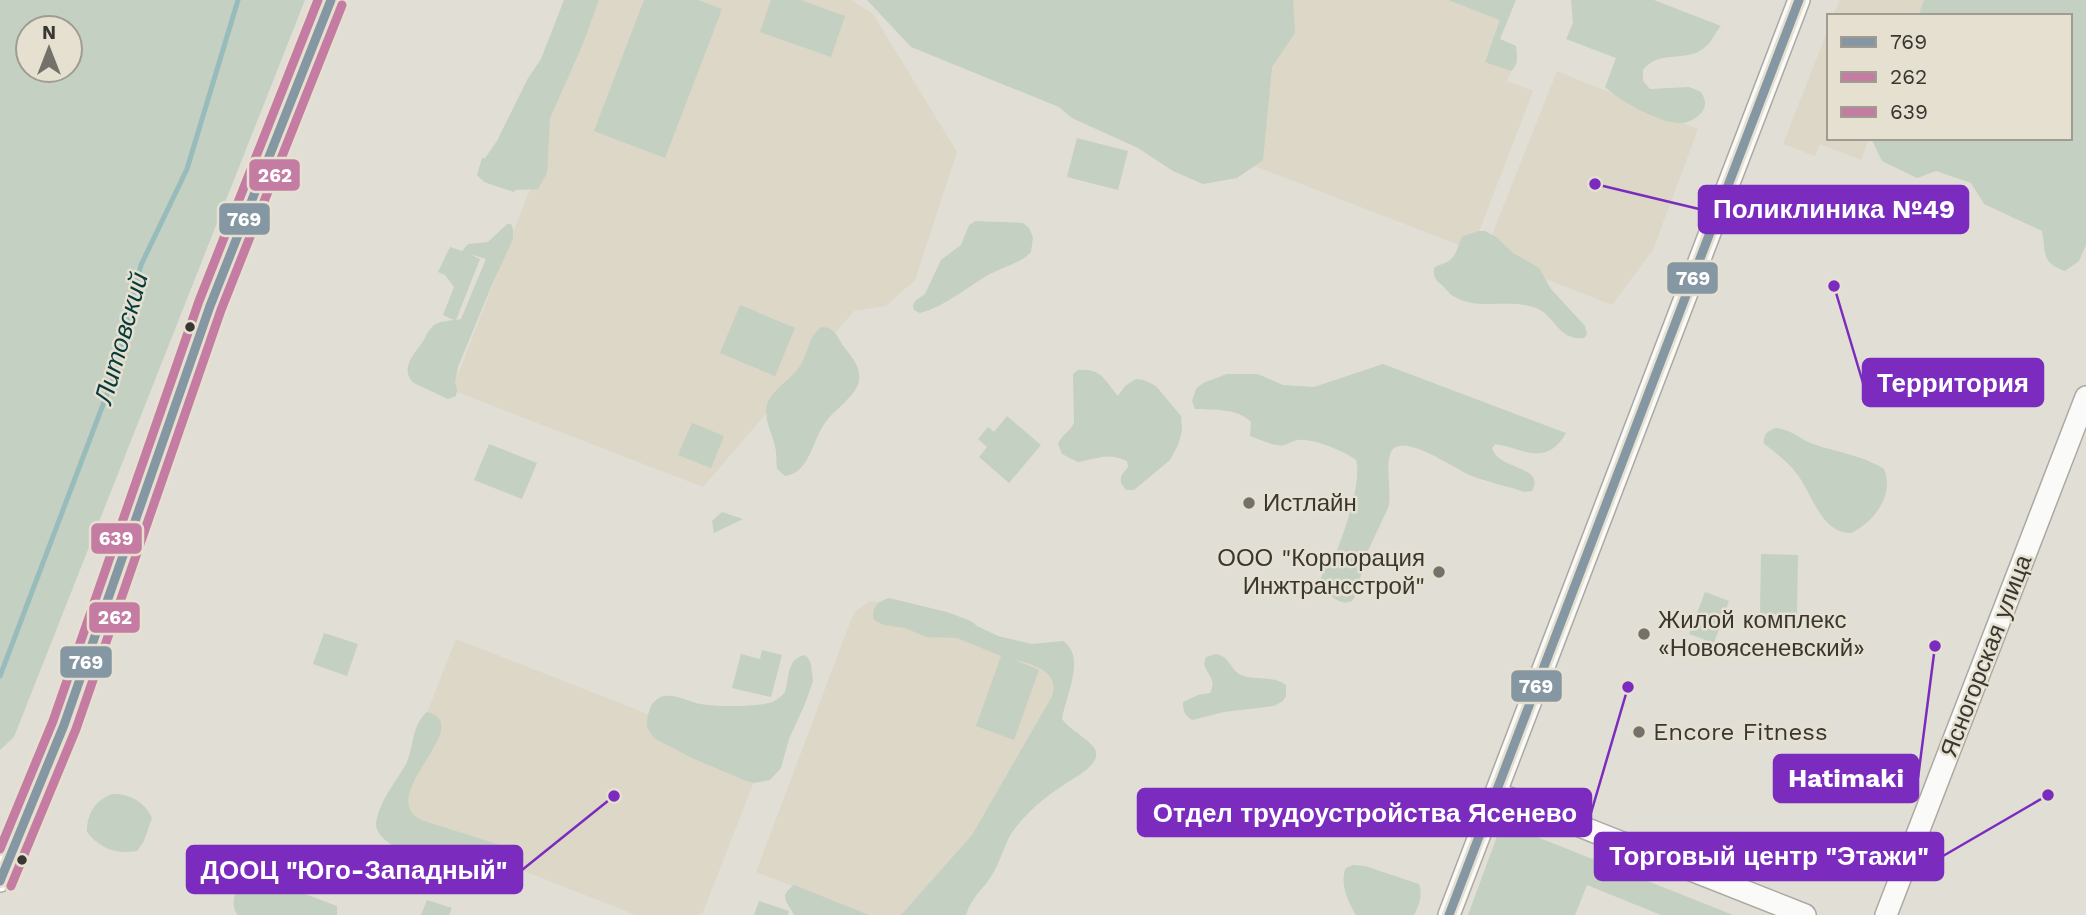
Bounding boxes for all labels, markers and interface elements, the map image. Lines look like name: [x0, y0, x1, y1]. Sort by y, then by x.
north arrow: [14, 14, 84, 84]
legend: [1827, 14, 2072, 140]
text: N: [42, 21, 56, 44]
text: 769: [1890, 29, 1927, 54]
text: 262: [1890, 64, 1927, 89]
text: 639: [1890, 99, 1928, 124]
line badge: 262: [248, 158, 301, 192]
text: 262: [258, 164, 292, 187]
callout: Поликлиника №49: [1699, 186, 1968, 233]
text: Поликлиника №49: [1713, 194, 1955, 224]
line badge: 769: [218, 202, 271, 236]
text: 769: [227, 208, 261, 231]
line badge: 769: [1666, 261, 1719, 295]
text: 769: [1676, 267, 1710, 290]
water label: Литовский: [87, 269, 154, 409]
unlabelled marker: [183, 320, 197, 334]
callout: Территория: [1863, 359, 2043, 406]
text: Территория: [1877, 368, 2029, 398]
place label: Истлайн: [1263, 489, 1357, 517]
marker: Истлайн: [1241, 495, 1257, 511]
line badge: 639: [90, 522, 143, 555]
text: 639: [99, 527, 133, 550]
place label: ООО "Корпорация Инжтрансстрой": [1217, 544, 1425, 600]
street label: Ясногорская улица: [1935, 550, 2038, 761]
marker: ООО "Корпорация Инжтрансстрой": [1431, 564, 1447, 580]
line badge: 262: [88, 601, 141, 634]
text: 262: [98, 606, 132, 629]
place label: Жилой комплекс «Новоясеневский»: [1658, 606, 1865, 662]
marker: Жилой комплекс «Новоясеневский»: [1636, 626, 1652, 642]
line badge: 769: [59, 645, 113, 679]
text: 769: [69, 651, 103, 674]
line badge: 769: [1510, 669, 1563, 703]
text: 769: [1519, 675, 1553, 698]
place label: Encore Fitness: [1653, 718, 1828, 746]
marker: Encore Fitness: [1631, 724, 1647, 740]
callout: Hatimaki: [1774, 755, 1918, 802]
text: Hatimaki: [1788, 763, 1904, 793]
callout: Отдел трудоустройства Ясенево: [1138, 789, 1591, 836]
text: Отдел трудоустройства Ясенево: [1153, 798, 1577, 828]
callout: Торговый центр "Этажи": [1595, 833, 1943, 880]
text: Торговый центр "Этажи": [1609, 841, 1929, 871]
callout: ДООЦ "Юго-Западный": [187, 846, 522, 893]
unlabelled marker: [15, 853, 29, 867]
text: ДООЦ "Юго-Западный": [201, 855, 507, 885]

